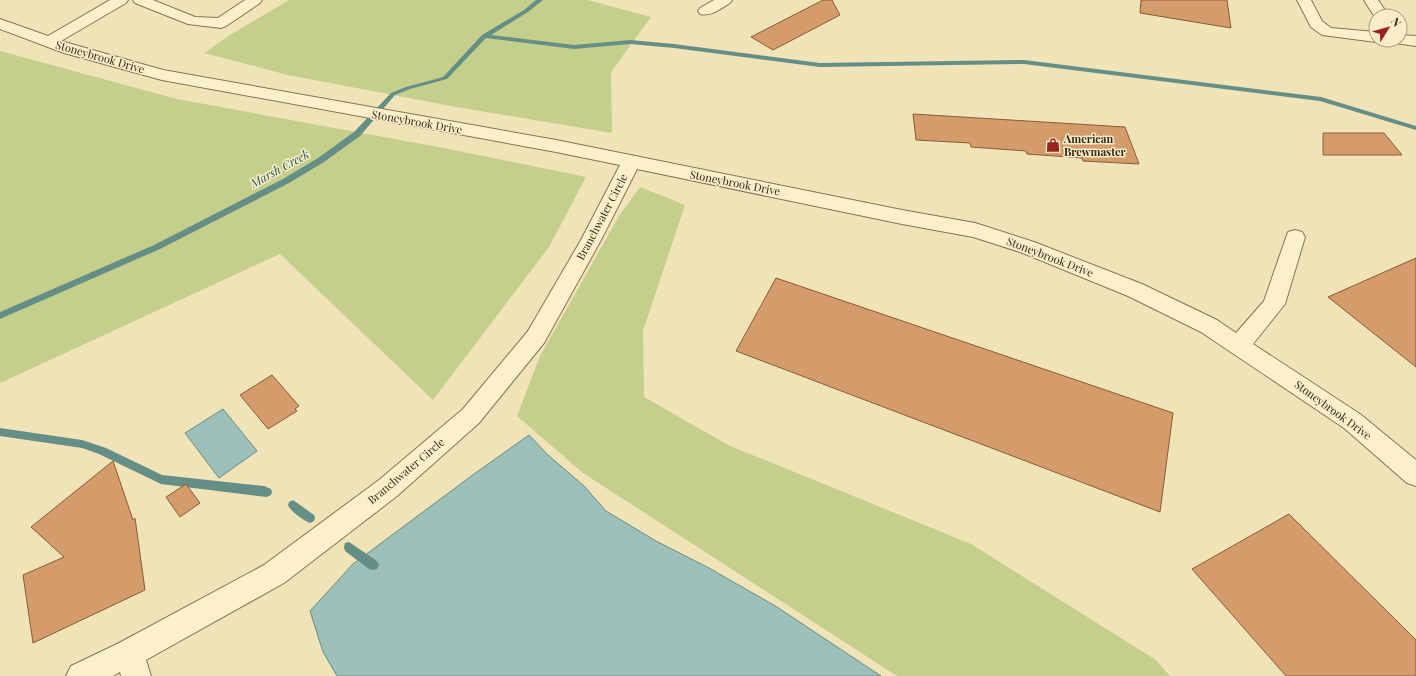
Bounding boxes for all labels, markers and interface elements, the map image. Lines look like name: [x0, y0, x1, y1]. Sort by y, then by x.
north arrow: [1368, 8, 1408, 48]
text: N: [1388, 14, 1405, 29]
street label: Stoneybrook Drive: [54, 37, 147, 77]
street label: Stoneybrook Drive: [371, 106, 464, 137]
place label: American Brewmaster: [1063, 131, 1126, 159]
shop icon: American Brewmaster: [1045, 137, 1061, 153]
water label: Marsh Creek: [246, 145, 312, 191]
street label: Stoneybrook Drive: [689, 166, 782, 199]
street label: Branchwater Circle: [572, 171, 631, 263]
street label: Stoneybrook Drive: [1005, 233, 1096, 280]
street label: Stoneybrook Drive: [1292, 377, 1375, 443]
street label: Branchwater Circle: [364, 434, 447, 507]

